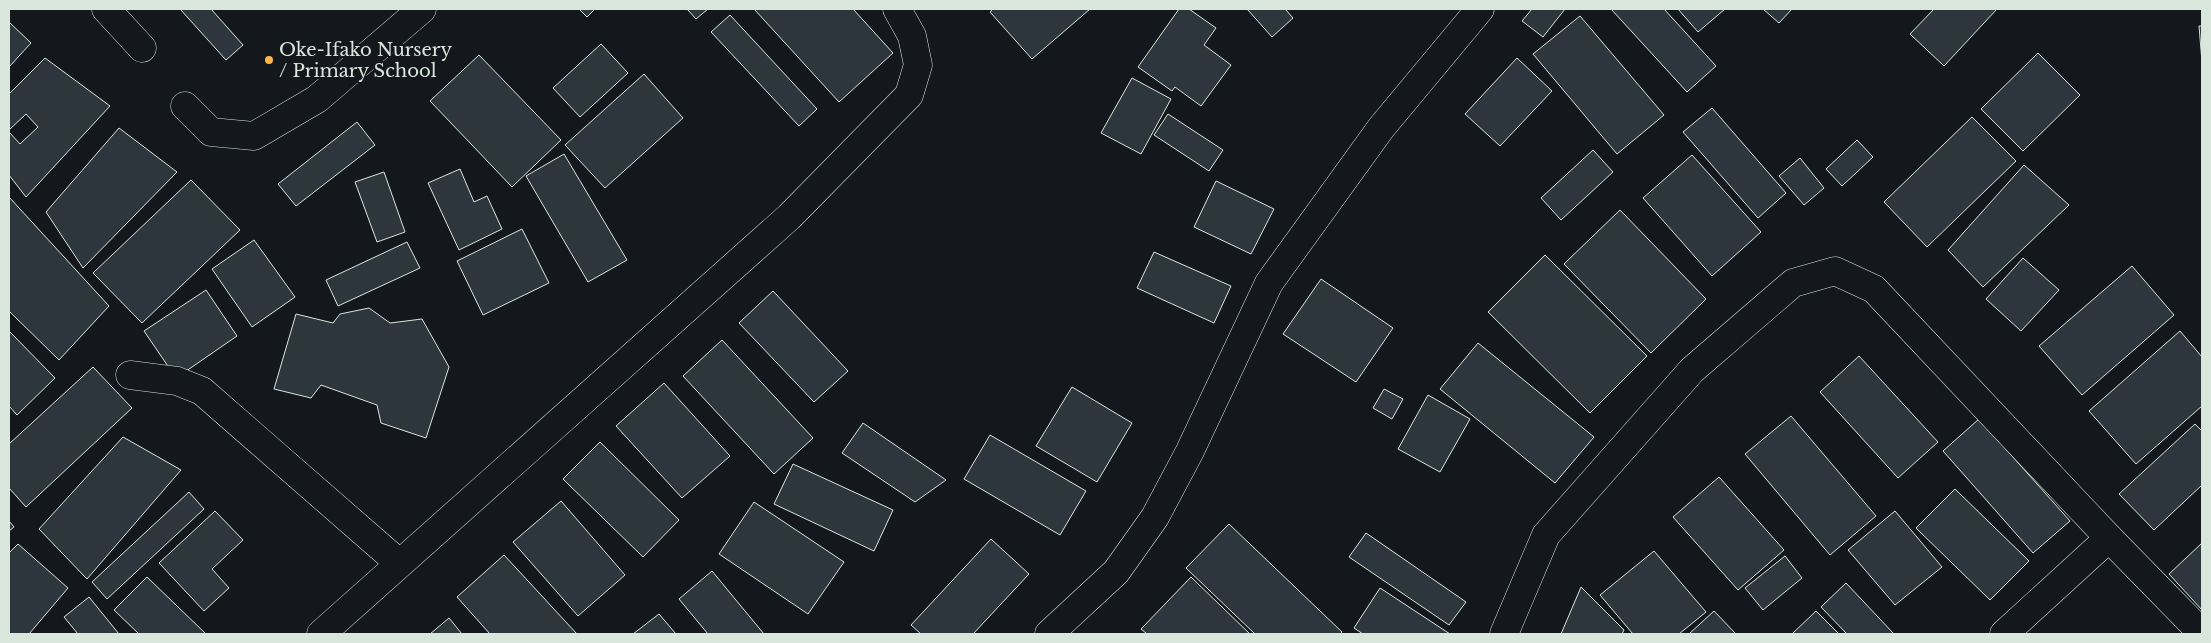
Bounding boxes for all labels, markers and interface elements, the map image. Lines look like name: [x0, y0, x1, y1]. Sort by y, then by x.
place label: Oke-Ifako Nursery / Primary School: [279, 39, 452, 82]
marker: Oke-Ifako Nursery / Primary School: [263, 54, 275, 66]

